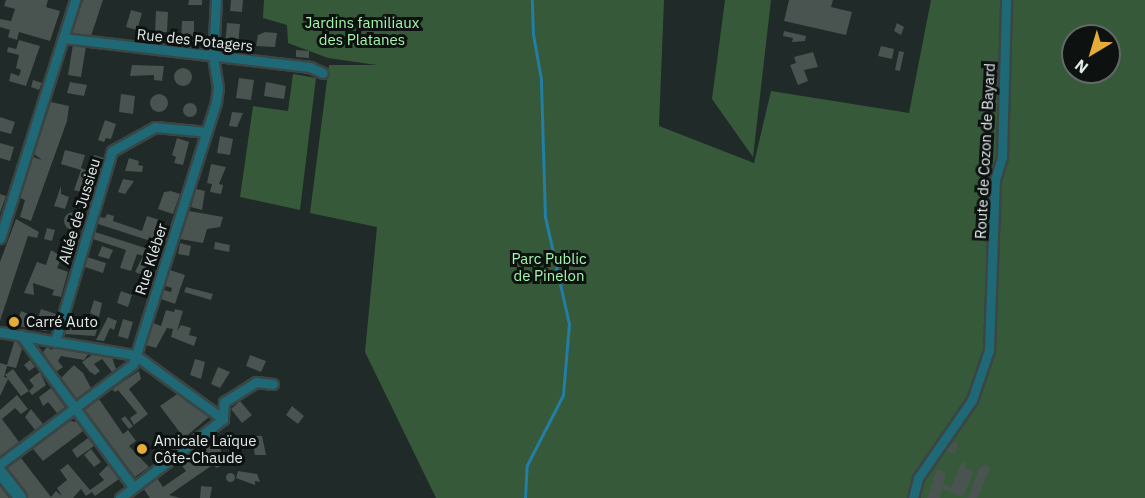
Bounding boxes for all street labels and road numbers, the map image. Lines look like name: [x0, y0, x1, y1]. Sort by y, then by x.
street label: Rue des Potagers: [136, 25, 254, 55]
street label: Route de Cozon de Bayard: [971, 63, 999, 239]
street label: Allée de Jussieu: [54, 156, 104, 266]
street label: Rue Kléber: [131, 221, 171, 297]

